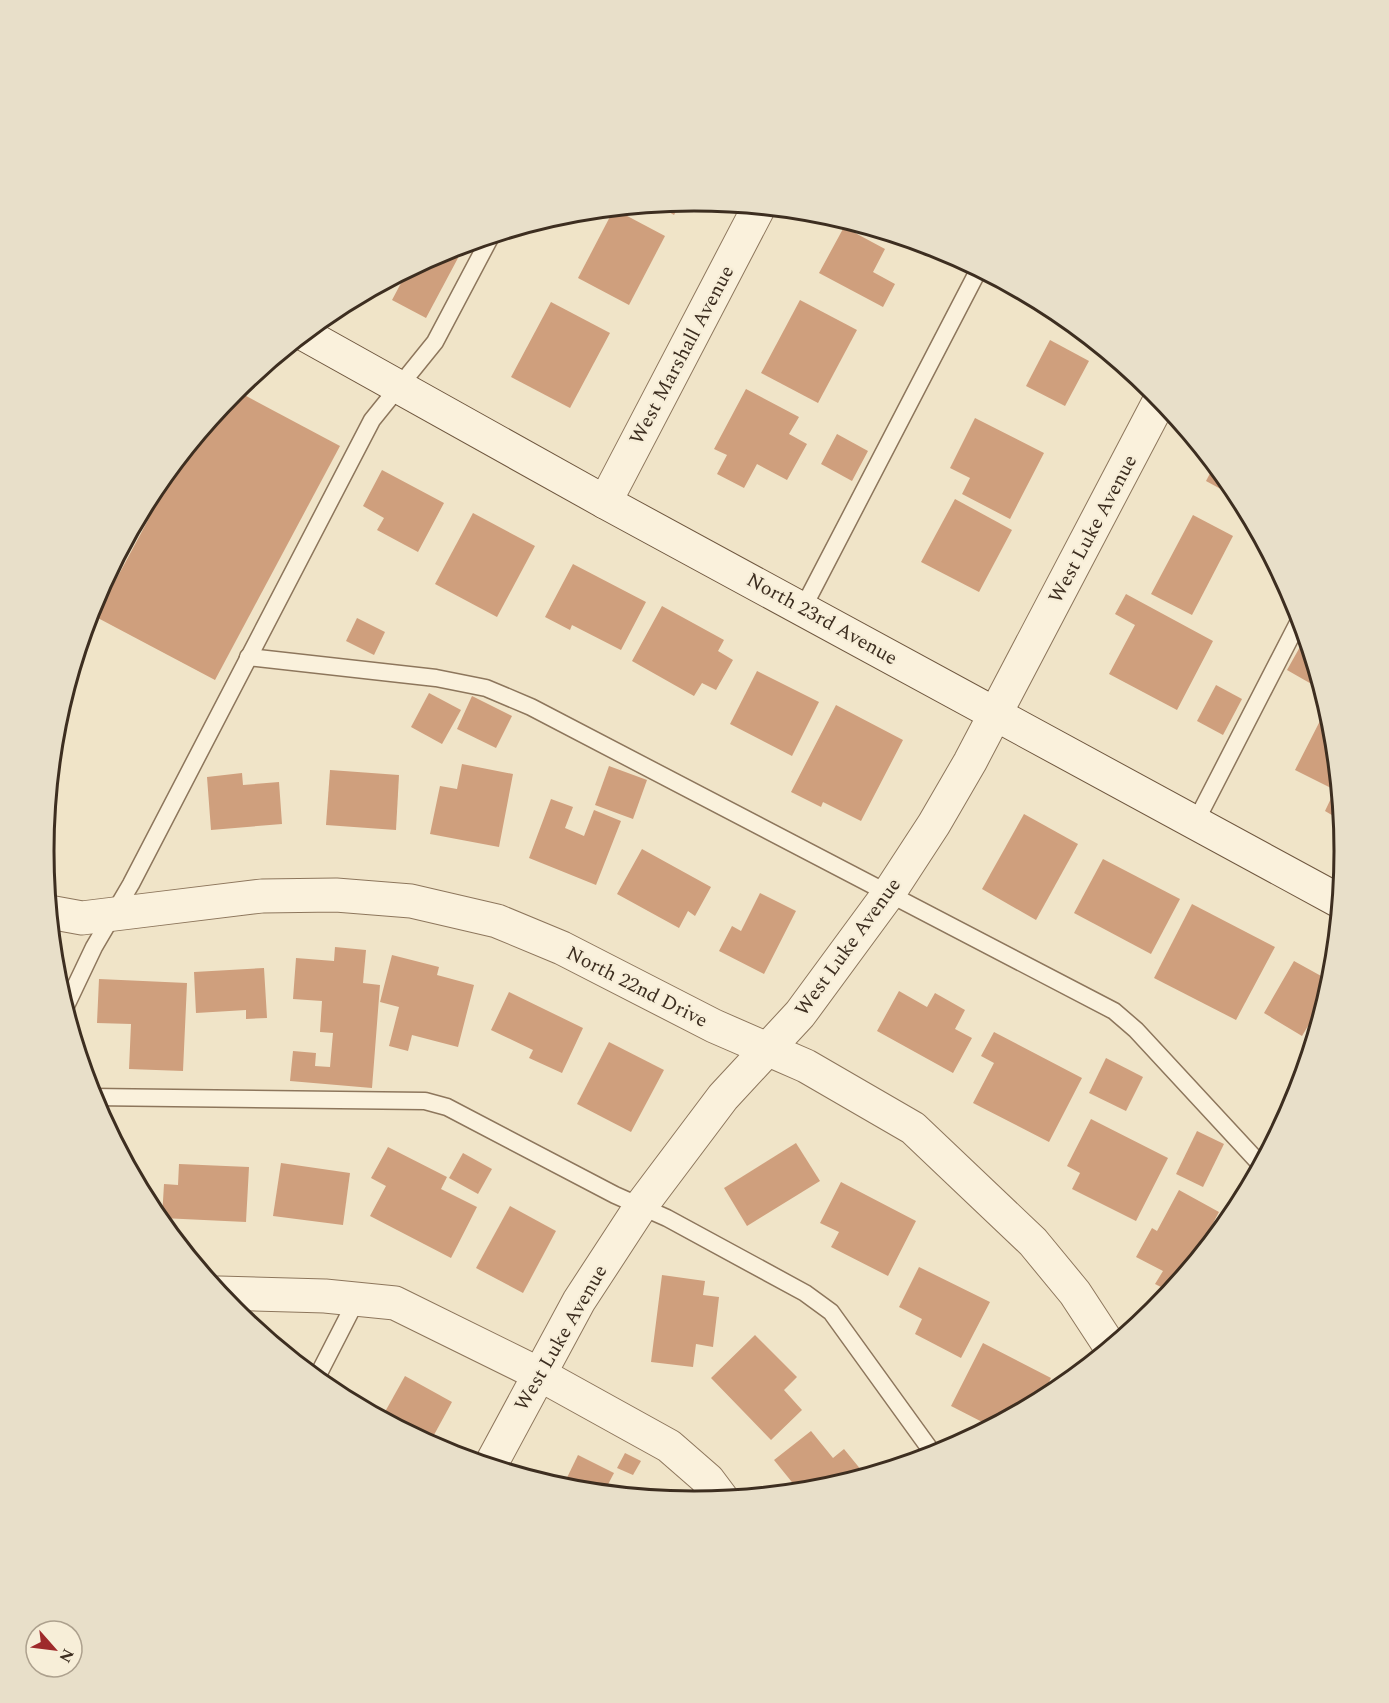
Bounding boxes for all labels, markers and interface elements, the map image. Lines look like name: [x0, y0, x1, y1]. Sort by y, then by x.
street label: West Marshall Avenue: [622, 260, 742, 450]
street label: West Luke Avenue: [1041, 449, 1145, 609]
street label: North 23rd Avenue: [741, 565, 903, 673]
street label: West Luke Avenue: [787, 872, 909, 1022]
street label: North 22nd Drive: [561, 938, 713, 1036]
street label: West Luke Avenue: [507, 1259, 615, 1417]
north arrow: [24, 1619, 84, 1679]
text: N: [53, 1644, 80, 1667]

